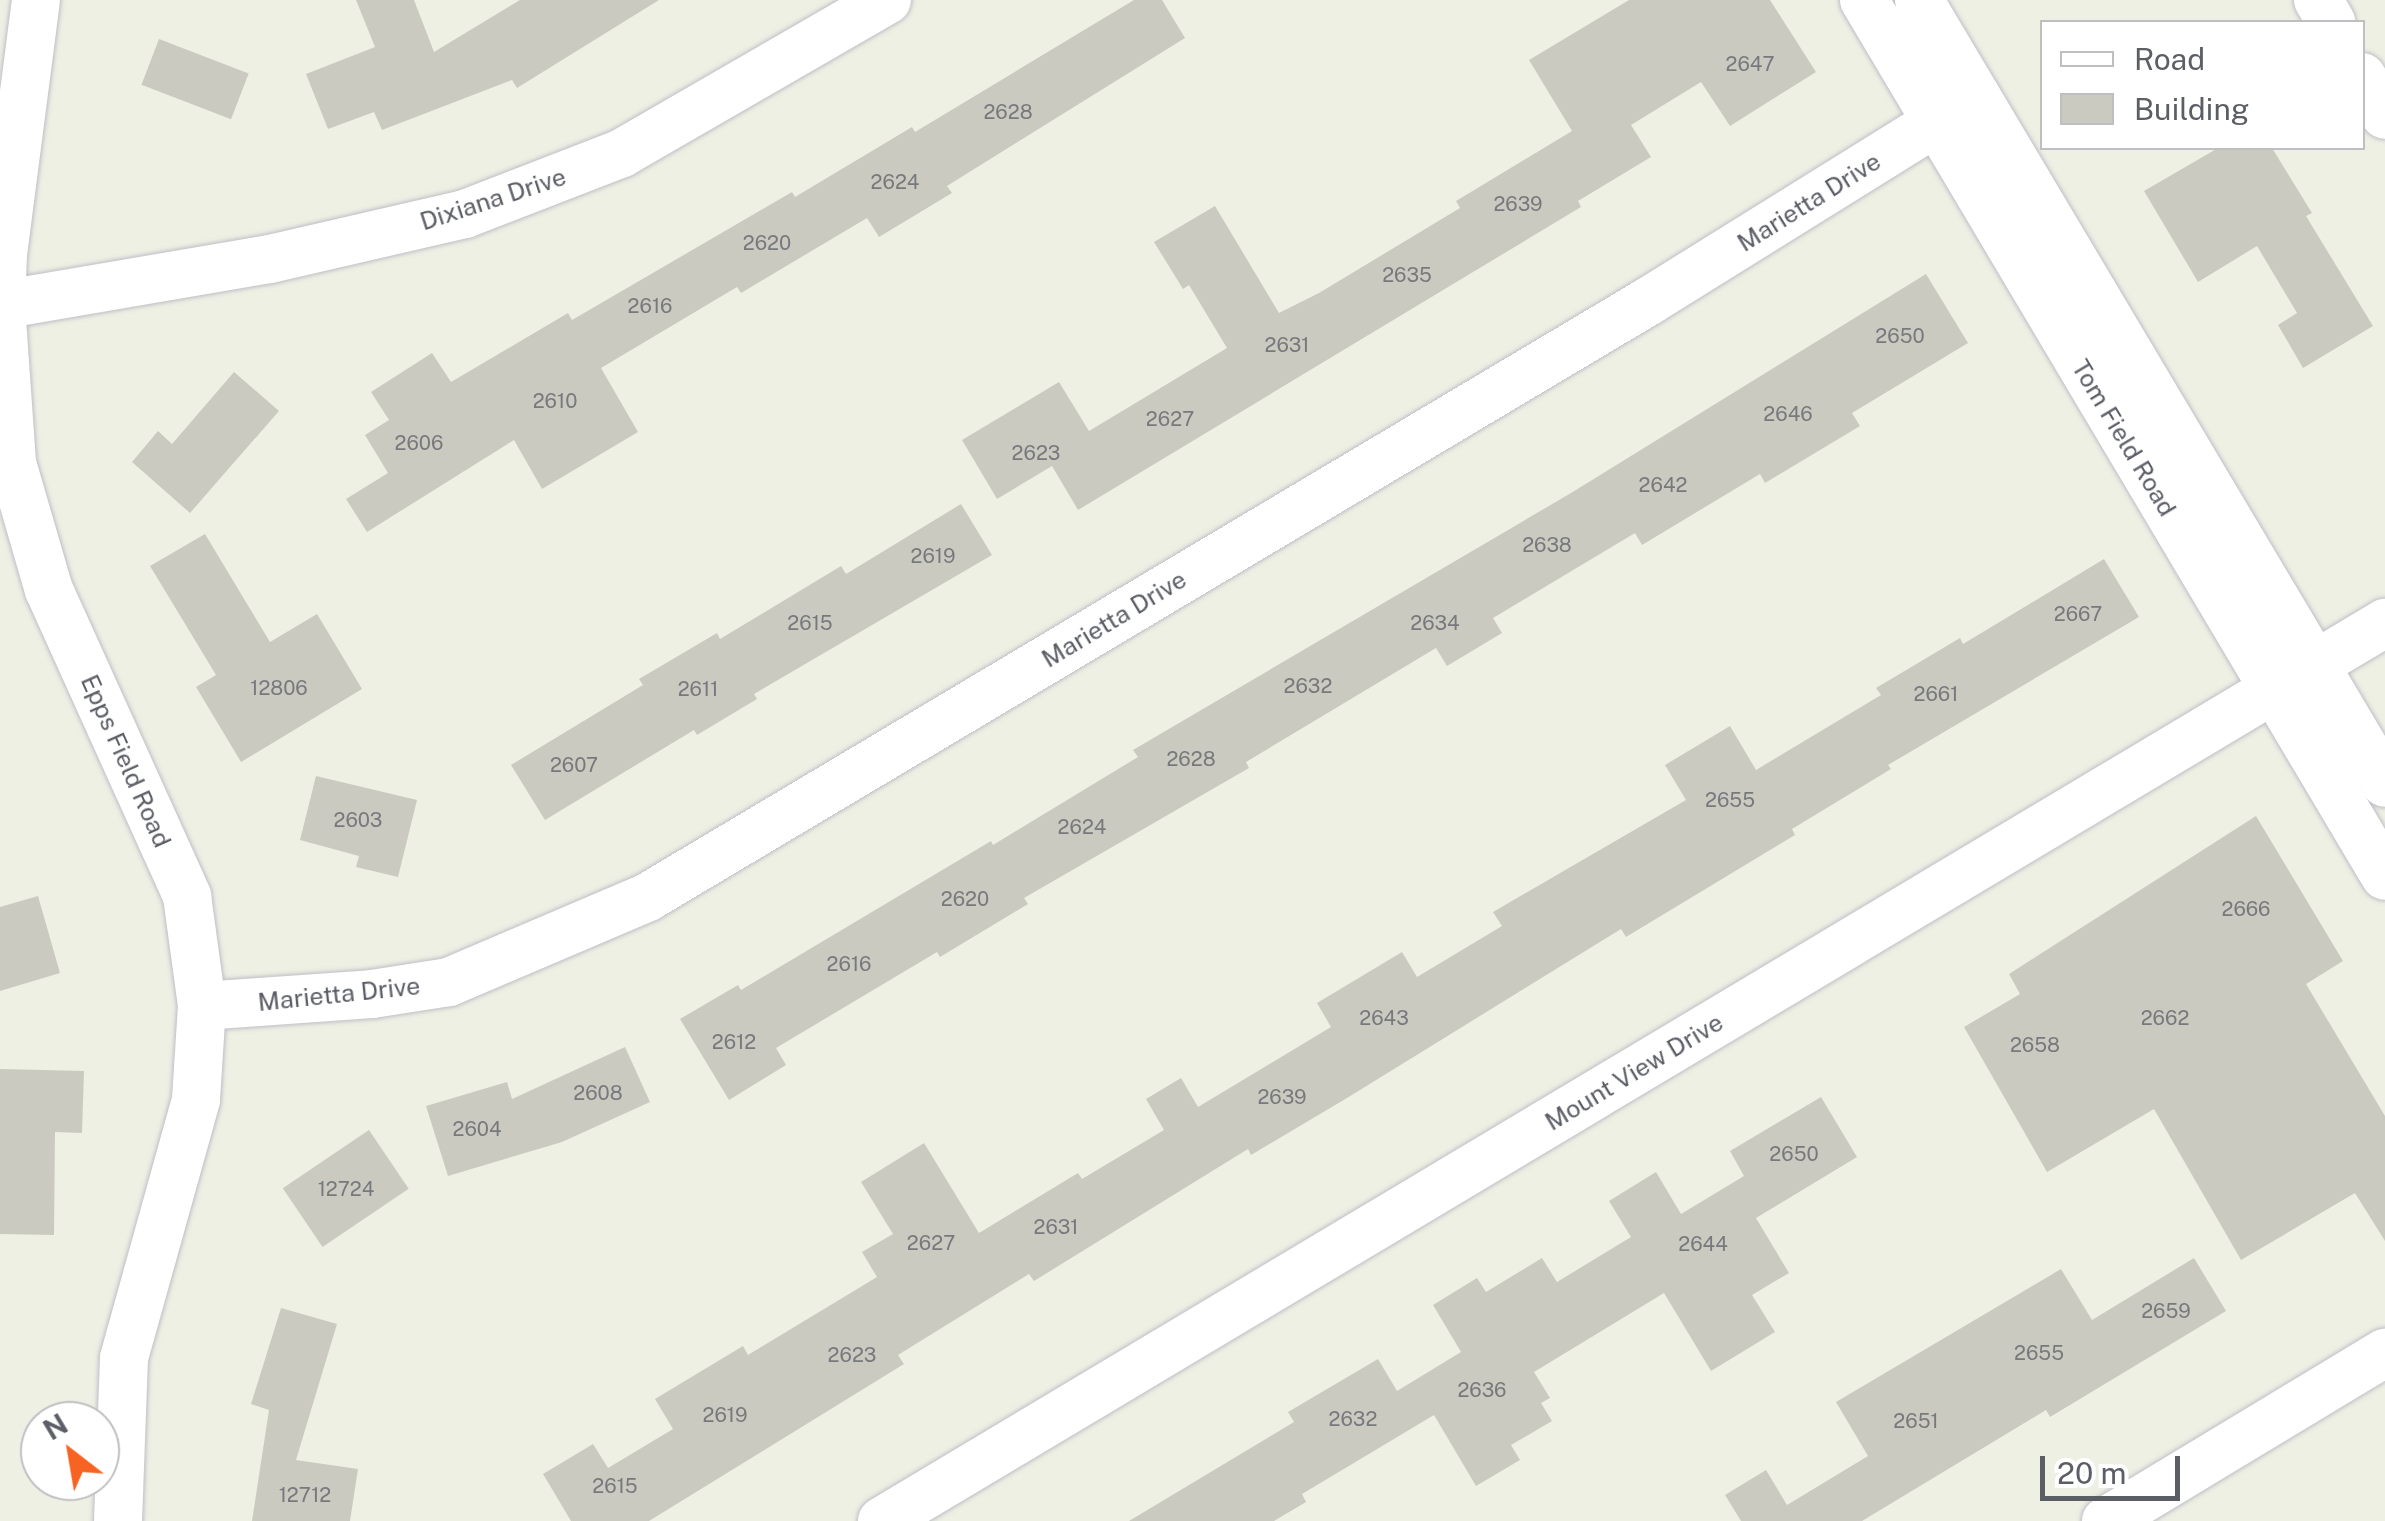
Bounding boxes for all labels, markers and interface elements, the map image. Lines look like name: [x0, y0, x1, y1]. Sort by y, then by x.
legend: [2040, 20, 2365, 150]
text: Road: [2134, 41, 2205, 77]
house number: 2647: [1726, 52, 1774, 76]
text: Building: [2134, 91, 2249, 127]
house number: 2628: [983, 100, 1033, 124]
street label: Marietta Drive: [1732, 146, 1886, 258]
street label: Dixiana Drive: [416, 161, 570, 237]
house number: 2624: [871, 170, 919, 194]
house number: 2639: [1493, 192, 1543, 216]
house number: 2620: [743, 231, 791, 255]
house number: 2635: [1382, 263, 1432, 287]
house number: 2616: [628, 294, 672, 318]
house number: 2650: [1875, 324, 1925, 348]
house number: 2631: [1265, 333, 1309, 357]
street label: Tom Field Road: [2065, 354, 2183, 522]
house number: 2610: [533, 389, 577, 413]
house number: 2646: [1763, 402, 1813, 426]
house number: 2627: [1146, 407, 1194, 431]
house number: 2606: [395, 431, 443, 455]
house number: 2623: [1012, 441, 1060, 465]
house number: 2642: [1639, 473, 1687, 497]
house number: 2638: [1522, 533, 1572, 557]
house number: 2619: [911, 544, 955, 568]
street label: Marietta Drive: [1036, 564, 1192, 674]
house number: 2667: [2054, 602, 2102, 626]
house number: 2615: [787, 611, 833, 635]
house number: 2634: [1410, 611, 1460, 635]
street label: Epps Field Road: [74, 670, 178, 852]
house number: 2632: [1284, 674, 1332, 698]
house number: 12806: [250, 676, 308, 700]
house number: 2611: [678, 677, 718, 701]
house number: 2661: [1914, 682, 1958, 706]
house number: 2628: [1166, 747, 1216, 771]
house number: 2607: [550, 753, 598, 777]
house number: 2655: [1705, 788, 1755, 812]
house number: 2603: [334, 808, 382, 832]
house number: 2624: [1058, 815, 1106, 839]
house number: 2620: [941, 887, 989, 911]
house number: 2666: [2221, 897, 2271, 921]
house number: 2616: [827, 952, 871, 976]
street label: Marietta Drive: [256, 971, 422, 1017]
house number: 2643: [1359, 1006, 1409, 1030]
house number: 2662: [2141, 1006, 2189, 1030]
street label: Mount View Drive: [1539, 1007, 1729, 1137]
house number: 2612: [712, 1030, 756, 1054]
house number: 2658: [2010, 1033, 2060, 1057]
house number: 2608: [573, 1081, 623, 1105]
house number: 2639: [1257, 1085, 1307, 1109]
house number: 2604: [452, 1117, 502, 1141]
house number: 2650: [1769, 1142, 1819, 1166]
house number: 12724: [318, 1177, 374, 1201]
house number: 2631: [1034, 1215, 1078, 1239]
house number: 2627: [907, 1231, 955, 1255]
house number: 2644: [1678, 1232, 1728, 1256]
house number: 2659: [2141, 1299, 2191, 1323]
house number: 2655: [2014, 1341, 2064, 1365]
house number: 2623: [828, 1343, 876, 1367]
house number: 2636: [1457, 1378, 1507, 1402]
north arrow: [20, 1401, 120, 1501]
house number: 2619: [703, 1403, 747, 1427]
text: N: [37, 1407, 73, 1446]
house number: 2632: [1329, 1407, 1377, 1431]
house number: 2651: [1893, 1409, 1939, 1433]
scale bar: [2045, 1436, 2185, 1498]
text: 20 m: [2057, 1455, 2126, 1491]
house number: 2615: [592, 1474, 638, 1498]
house number: 12712: [279, 1483, 331, 1507]

